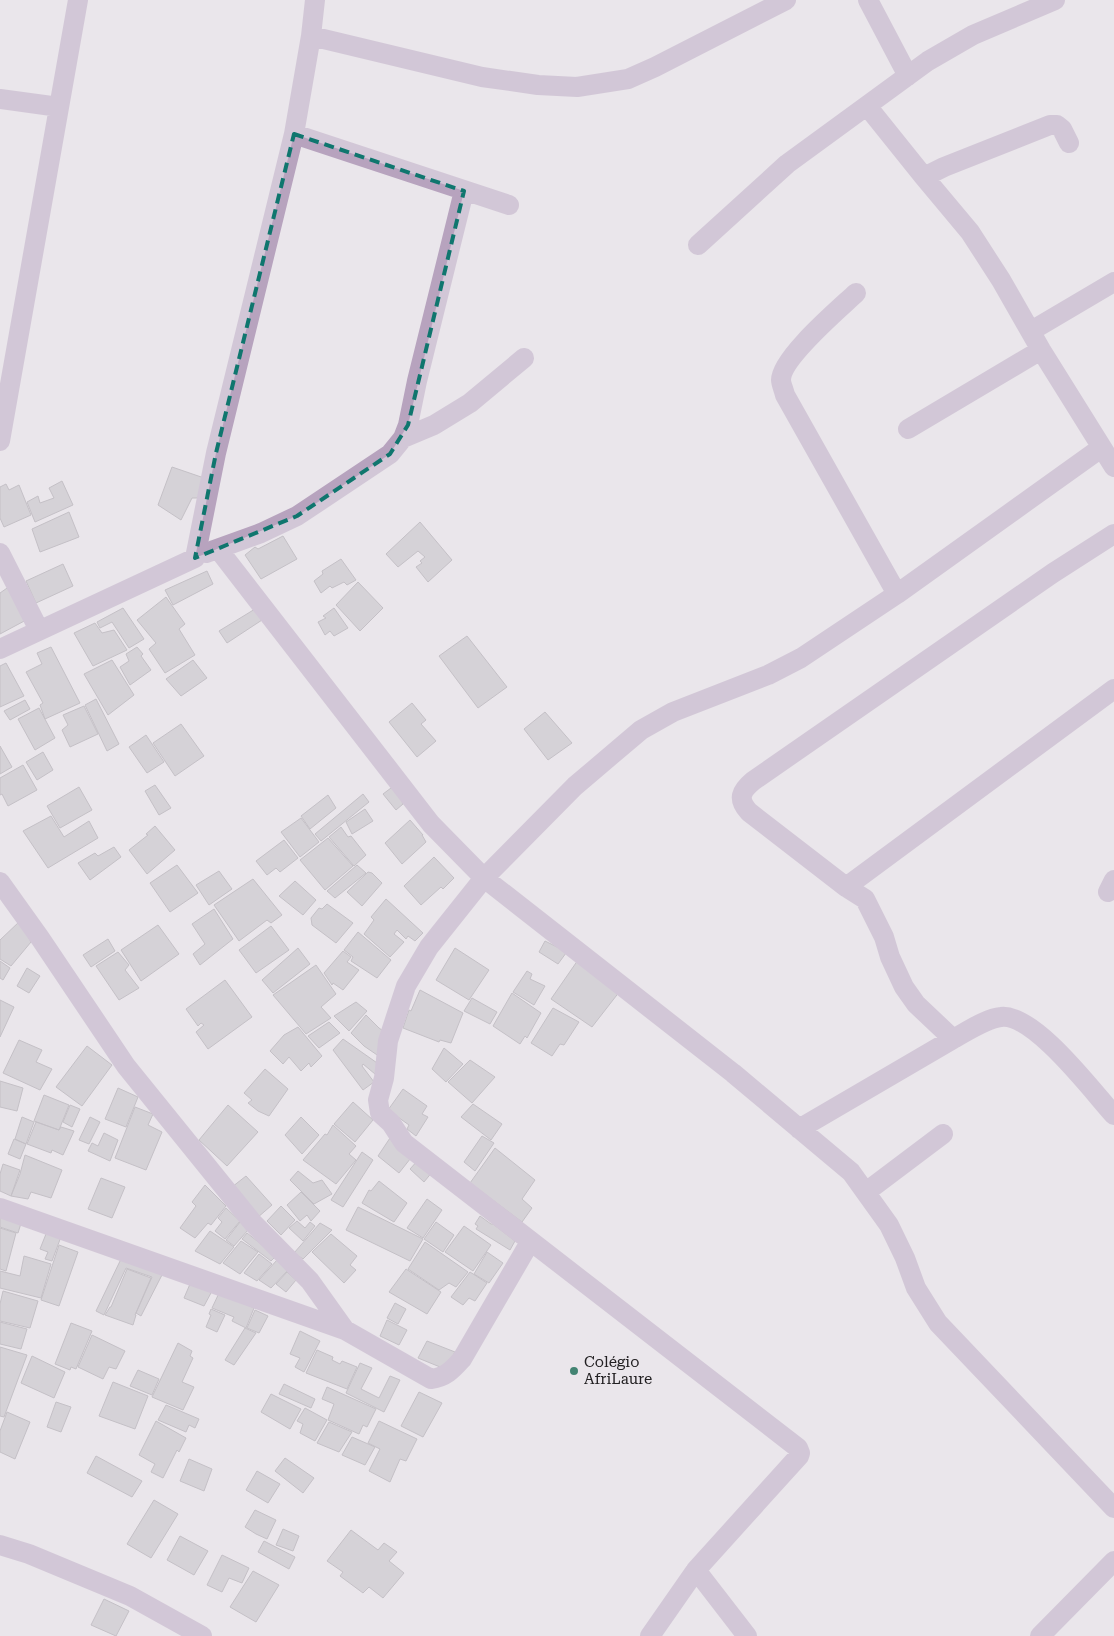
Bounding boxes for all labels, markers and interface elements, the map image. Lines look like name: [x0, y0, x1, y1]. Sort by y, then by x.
place label: Colégio AfriLaure: [584, 1353, 652, 1388]
marker: Colégio AfriLaure: [568, 1365, 580, 1377]

